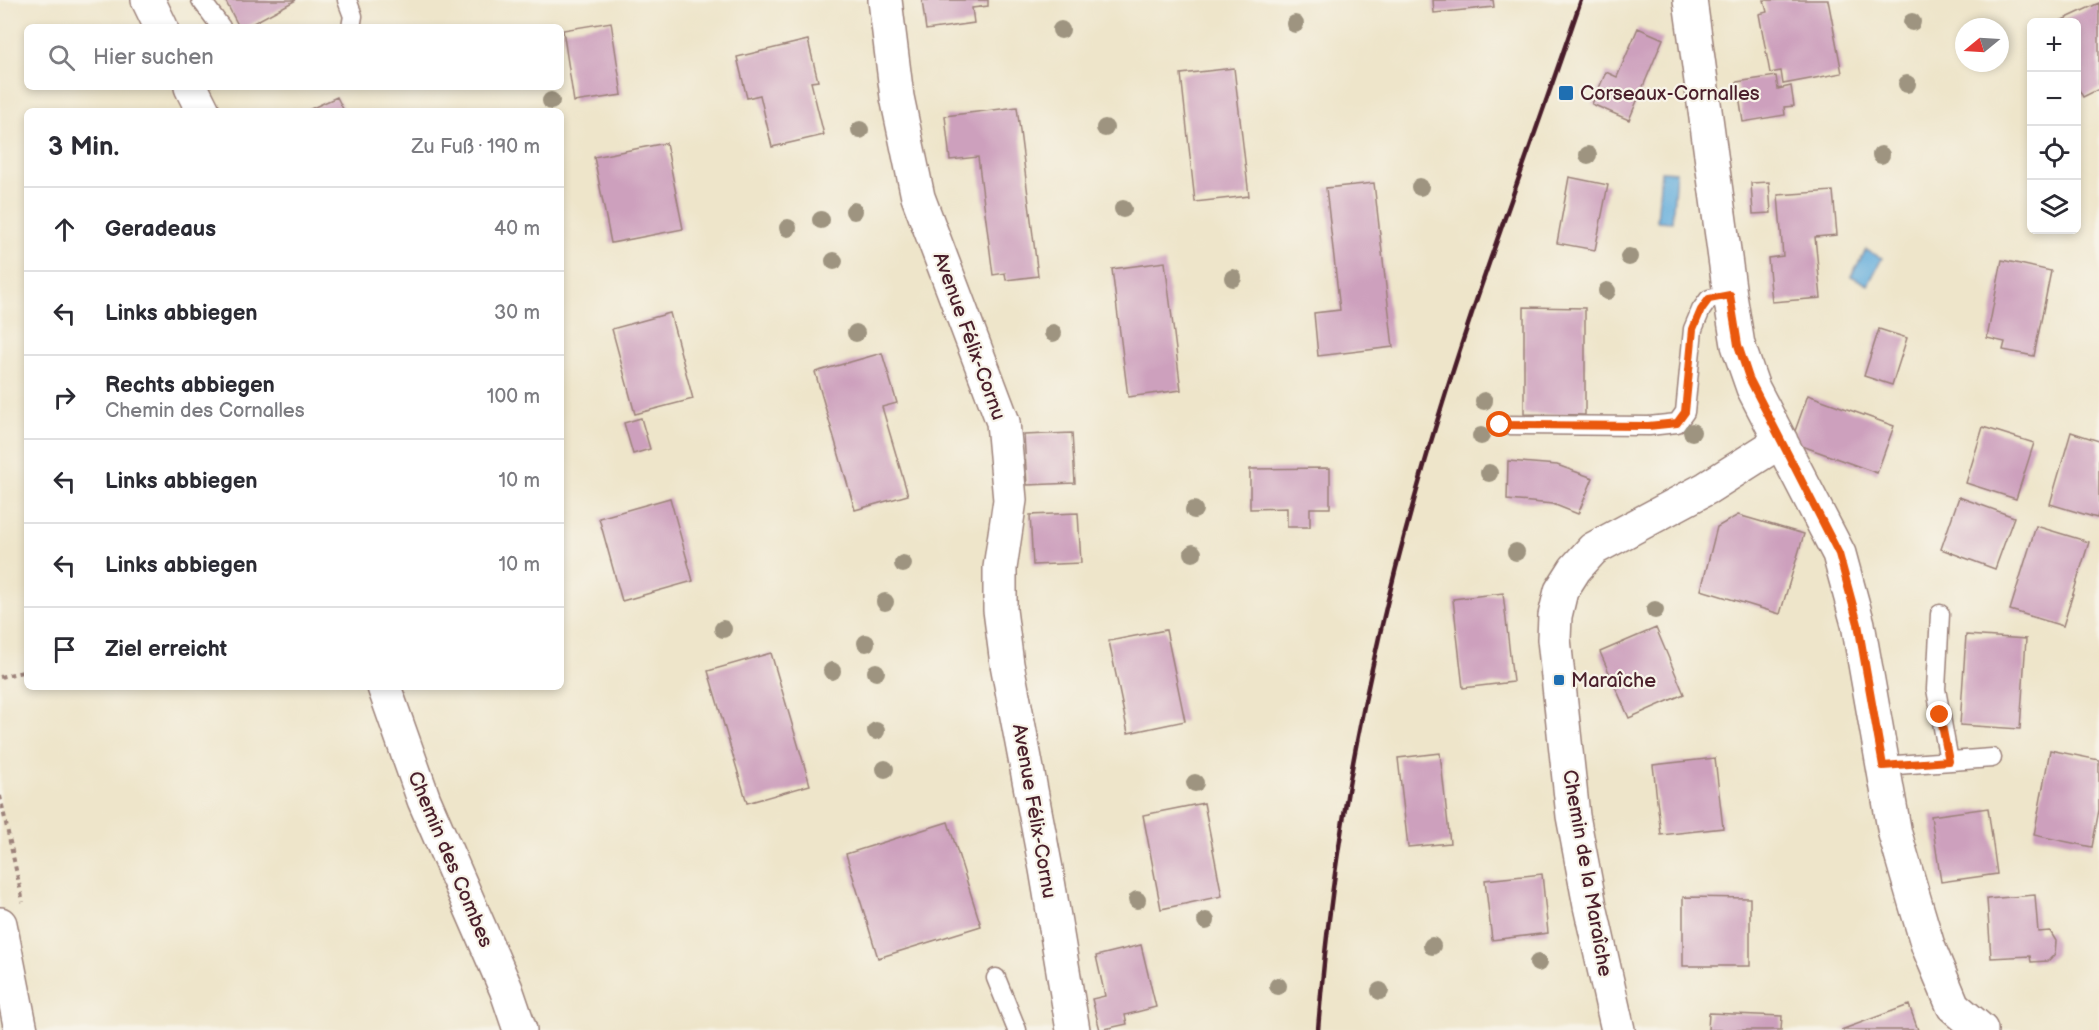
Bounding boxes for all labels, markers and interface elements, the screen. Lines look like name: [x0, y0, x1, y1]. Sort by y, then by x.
north arrow: [1955, 18, 2009, 72]
map controls: [2027, 18, 2081, 234]
button: +: [2027, 18, 2081, 72]
search box: [24, 24, 564, 90]
icon: search: [45, 41, 78, 74]
text: Hier suchen: [93, 44, 214, 71]
button: −: [2027, 72, 2081, 126]
place label: Corseaux-Cornalles: [1580, 82, 1760, 106]
marker: Corseaux-Cornalles: [1557, 84, 1575, 102]
button: locate: [2027, 126, 2081, 180]
text: 3 Min.: [48, 132, 119, 163]
text: Zu Fuß · 190 m: [412, 135, 540, 159]
button: layers: [2027, 180, 2081, 234]
icon: ahead: [48, 213, 81, 246]
text: Geradeaus: [105, 216, 216, 243]
text: 40 m: [494, 217, 540, 241]
street label: Avenue Félix-Cornu: [928, 249, 1011, 424]
icon: left: [48, 297, 81, 330]
text: Links abbiegen: [105, 300, 258, 327]
text: 30 m: [494, 301, 540, 325]
text: Rechts abbiegen: [105, 372, 275, 399]
icon: right: [48, 381, 81, 414]
text: 100 m: [487, 385, 540, 409]
text: Chemin des Cornalles: [105, 399, 305, 423]
route start: [1486, 411, 1512, 437]
icon: left: [48, 465, 81, 498]
text: Links abbiegen: [105, 468, 258, 495]
text: 10 m: [499, 469, 540, 493]
icon: left: [48, 549, 81, 582]
text: Links abbiegen: [105, 552, 258, 579]
text: 10 m: [499, 553, 540, 577]
icon: arrive: [48, 633, 81, 666]
text: Ziel erreicht: [105, 636, 227, 663]
place label: Maraîche: [1571, 669, 1656, 693]
marker: Maraîche: [1552, 673, 1566, 687]
route end: [1926, 701, 1952, 727]
street label: Avenue Félix-Cornu: [1007, 722, 1061, 900]
street label: Chemin des Combes: [402, 768, 498, 951]
street label: Chemin de la Maraîche: [1557, 768, 1617, 979]

